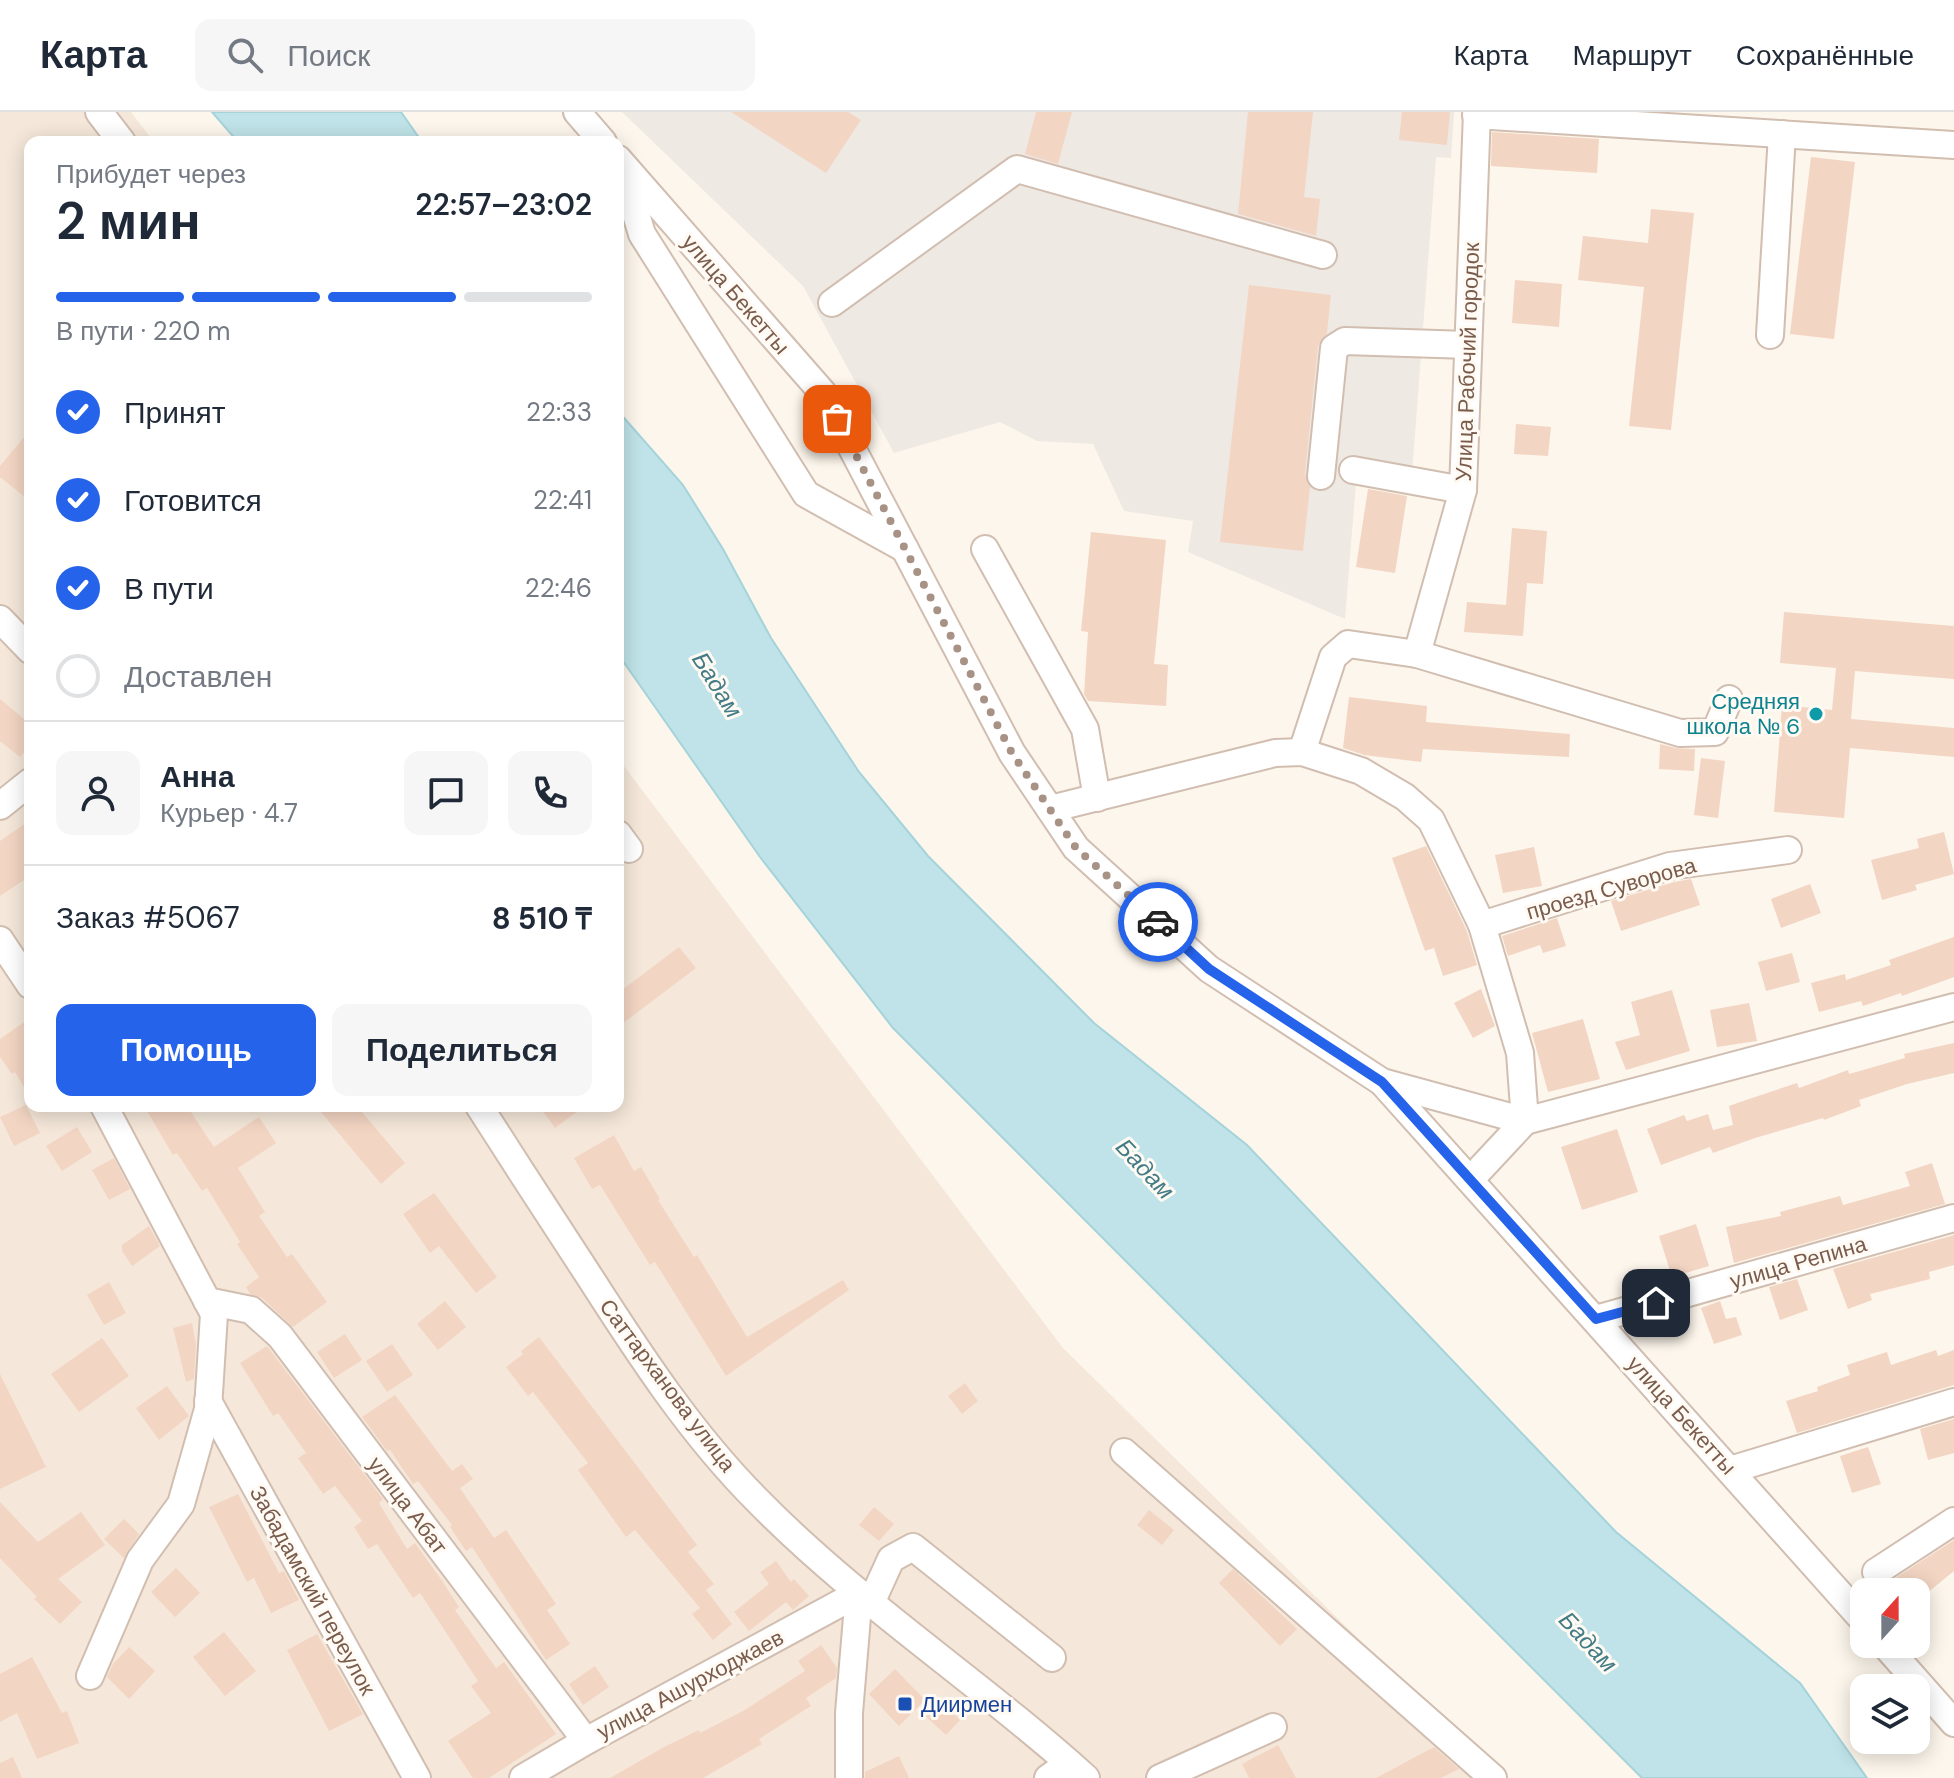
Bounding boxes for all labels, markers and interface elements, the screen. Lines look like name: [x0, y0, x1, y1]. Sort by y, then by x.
search box: [195, 19, 755, 91]
text: Карта: [40, 30, 147, 80]
icon: search: [223, 33, 267, 77]
text: Поиск: [287, 36, 370, 75]
text: Карта: [1453, 37, 1528, 74]
text: Маршрут: [1572, 37, 1692, 74]
text: Сохранённые: [1736, 37, 1914, 74]
text: Прибудет через: [56, 157, 246, 191]
text: 22:57–23:02: [415, 185, 592, 224]
text: 2 мин: [56, 187, 201, 255]
street label: улица Бекетты: [675, 228, 796, 361]
street label: Улица Рабочий городок: [1449, 242, 1486, 482]
text: В пути · 220 m: [56, 314, 230, 348]
pin: [803, 385, 871, 453]
icon: check: [56, 390, 100, 434]
text: Принят: [124, 393, 226, 432]
text: 22:33: [526, 395, 592, 429]
icon: bag: [815, 397, 859, 441]
icon: check: [56, 478, 100, 522]
text: Готовится: [124, 481, 262, 520]
text: 22:41: [533, 483, 592, 517]
icon: check: [56, 566, 100, 610]
text: В пути: [124, 569, 214, 608]
text: 22:46: [525, 571, 592, 605]
water label: Бадам: [685, 646, 750, 723]
text: Доставлен: [124, 657, 272, 696]
place label: Средняя школа № 6: [1687, 687, 1800, 741]
marker: Средняя школа № 6: [1807, 705, 1825, 723]
button: person: [56, 751, 140, 835]
button: chat: [404, 751, 488, 835]
button: phone: [508, 751, 592, 835]
text: Анна: [160, 757, 235, 796]
text: Курьер · 4.7: [160, 796, 298, 830]
street label: проезд Суворова: [1523, 850, 1700, 927]
courier: [1118, 882, 1198, 962]
text: Заказ #5067: [56, 898, 240, 937]
text: 8 510 ₸: [492, 899, 592, 938]
icon: car: [1136, 900, 1180, 944]
button: Помощь: [56, 1004, 316, 1096]
button: Поделиться: [332, 1004, 592, 1096]
water label: Бадам: [1109, 1132, 1181, 1206]
street label: улица Репина: [1726, 1229, 1871, 1296]
pin: [1622, 1269, 1690, 1337]
icon: home: [1634, 1281, 1678, 1325]
street label: Саттарханова улица: [593, 1293, 743, 1478]
street label: улица Бекетты: [1621, 1350, 1743, 1481]
street label: улица Абат: [361, 1451, 454, 1560]
street label: Забадамский переулок: [243, 1480, 382, 1700]
north arrow: [1850, 1578, 1930, 1658]
map controls: [1850, 1578, 1930, 1754]
water label: Бадам: [1552, 1605, 1624, 1679]
street label: улица Ашурходжаев: [592, 1623, 789, 1746]
button: layers: [1850, 1674, 1930, 1754]
place label: Диирмен: [921, 1690, 1012, 1719]
marker: Диирмен: [896, 1695, 914, 1713]

